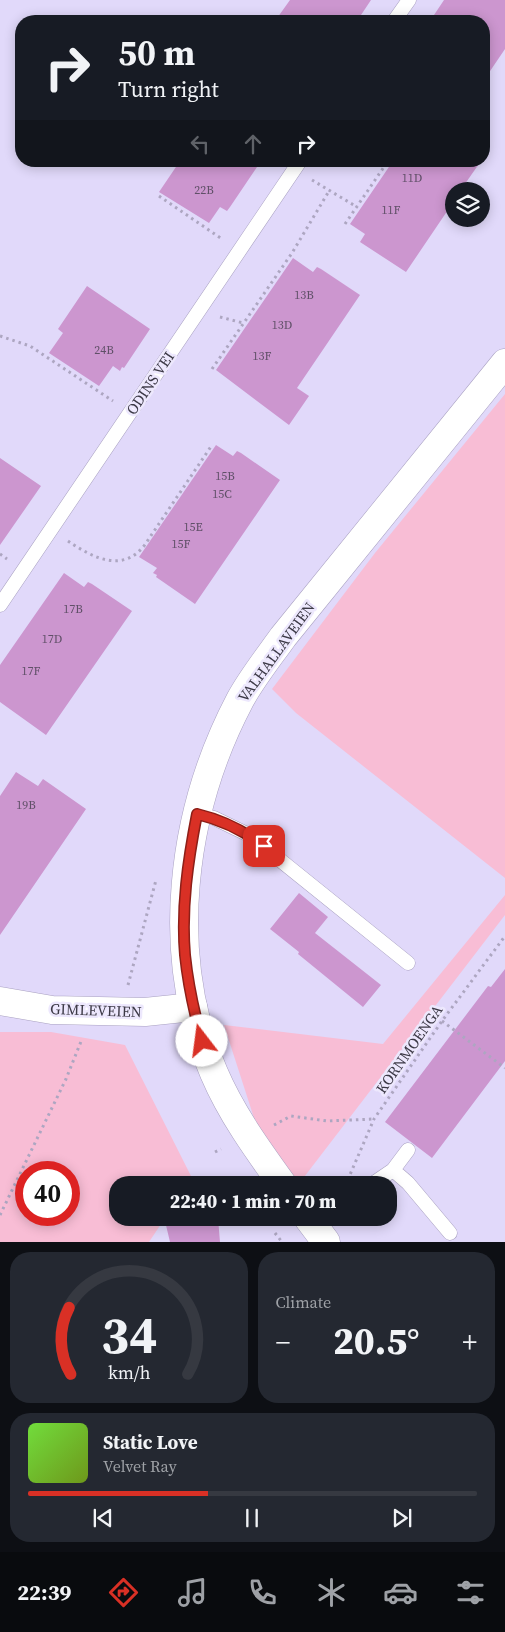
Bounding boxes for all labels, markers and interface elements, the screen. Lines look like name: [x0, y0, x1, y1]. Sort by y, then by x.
text: 50 m: [118, 29, 195, 77]
icon: right: [35, 35, 100, 100]
text: Turn right: [118, 74, 219, 104]
icon: left: [186, 130, 214, 158]
icon: ahead: [239, 130, 267, 158]
icon: right: [292, 130, 320, 158]
house number: 11D: [402, 170, 422, 186]
house number: 22B: [194, 182, 214, 198]
map controls: [445, 182, 490, 227]
button: layers: [445, 182, 490, 227]
house number: 11F: [382, 202, 401, 218]
house number: 13B: [294, 287, 314, 303]
house number: 13D: [272, 317, 292, 333]
house number: 24B: [94, 342, 114, 358]
street label: ODINS VEI: [121, 347, 179, 419]
house number: 13F: [253, 348, 272, 364]
house number: 15B: [215, 468, 235, 484]
house number: 15C: [212, 486, 232, 502]
house number: 15E: [183, 519, 203, 535]
house number: 15F: [172, 536, 191, 552]
street label: VALHALLAVEIEN: [233, 598, 319, 706]
house number: 17B: [63, 601, 83, 617]
house number: 17D: [42, 631, 62, 647]
house number: 17F: [22, 663, 41, 679]
house number: 19B: [16, 797, 36, 813]
pin: [243, 825, 285, 867]
icon: arrive: [250, 832, 278, 860]
street label: GIMLEVEIEN: [50, 998, 142, 1022]
street label: KORNMOENGA: [371, 1000, 447, 1098]
position arrow: [175, 1014, 227, 1066]
speed limit sign: 40: [15, 1161, 80, 1226]
text: 22:40 · 1 min · 70 m: [170, 1188, 336, 1214]
text: Climate: [276, 1291, 331, 1313]
text: 34: [101, 1299, 157, 1370]
text: 20.5°: [333, 1315, 420, 1367]
text: −: [276, 1323, 290, 1361]
text: +: [462, 1323, 477, 1361]
text: km/h: [107, 1360, 150, 1385]
text: Static Love: [103, 1429, 198, 1455]
text: Velvet Ray: [103, 1455, 177, 1477]
icon: previous: [89, 1504, 117, 1532]
icon: pause: [238, 1504, 266, 1532]
icon: next: [388, 1504, 416, 1532]
icon: directions: [106, 1575, 141, 1610]
icon: music: [175, 1575, 210, 1610]
icon: phone: [245, 1575, 280, 1610]
icon: climate: [314, 1575, 349, 1610]
icon: car: [383, 1575, 418, 1610]
icon: filters: [453, 1575, 488, 1610]
text: 22:39: [17, 1577, 71, 1607]

